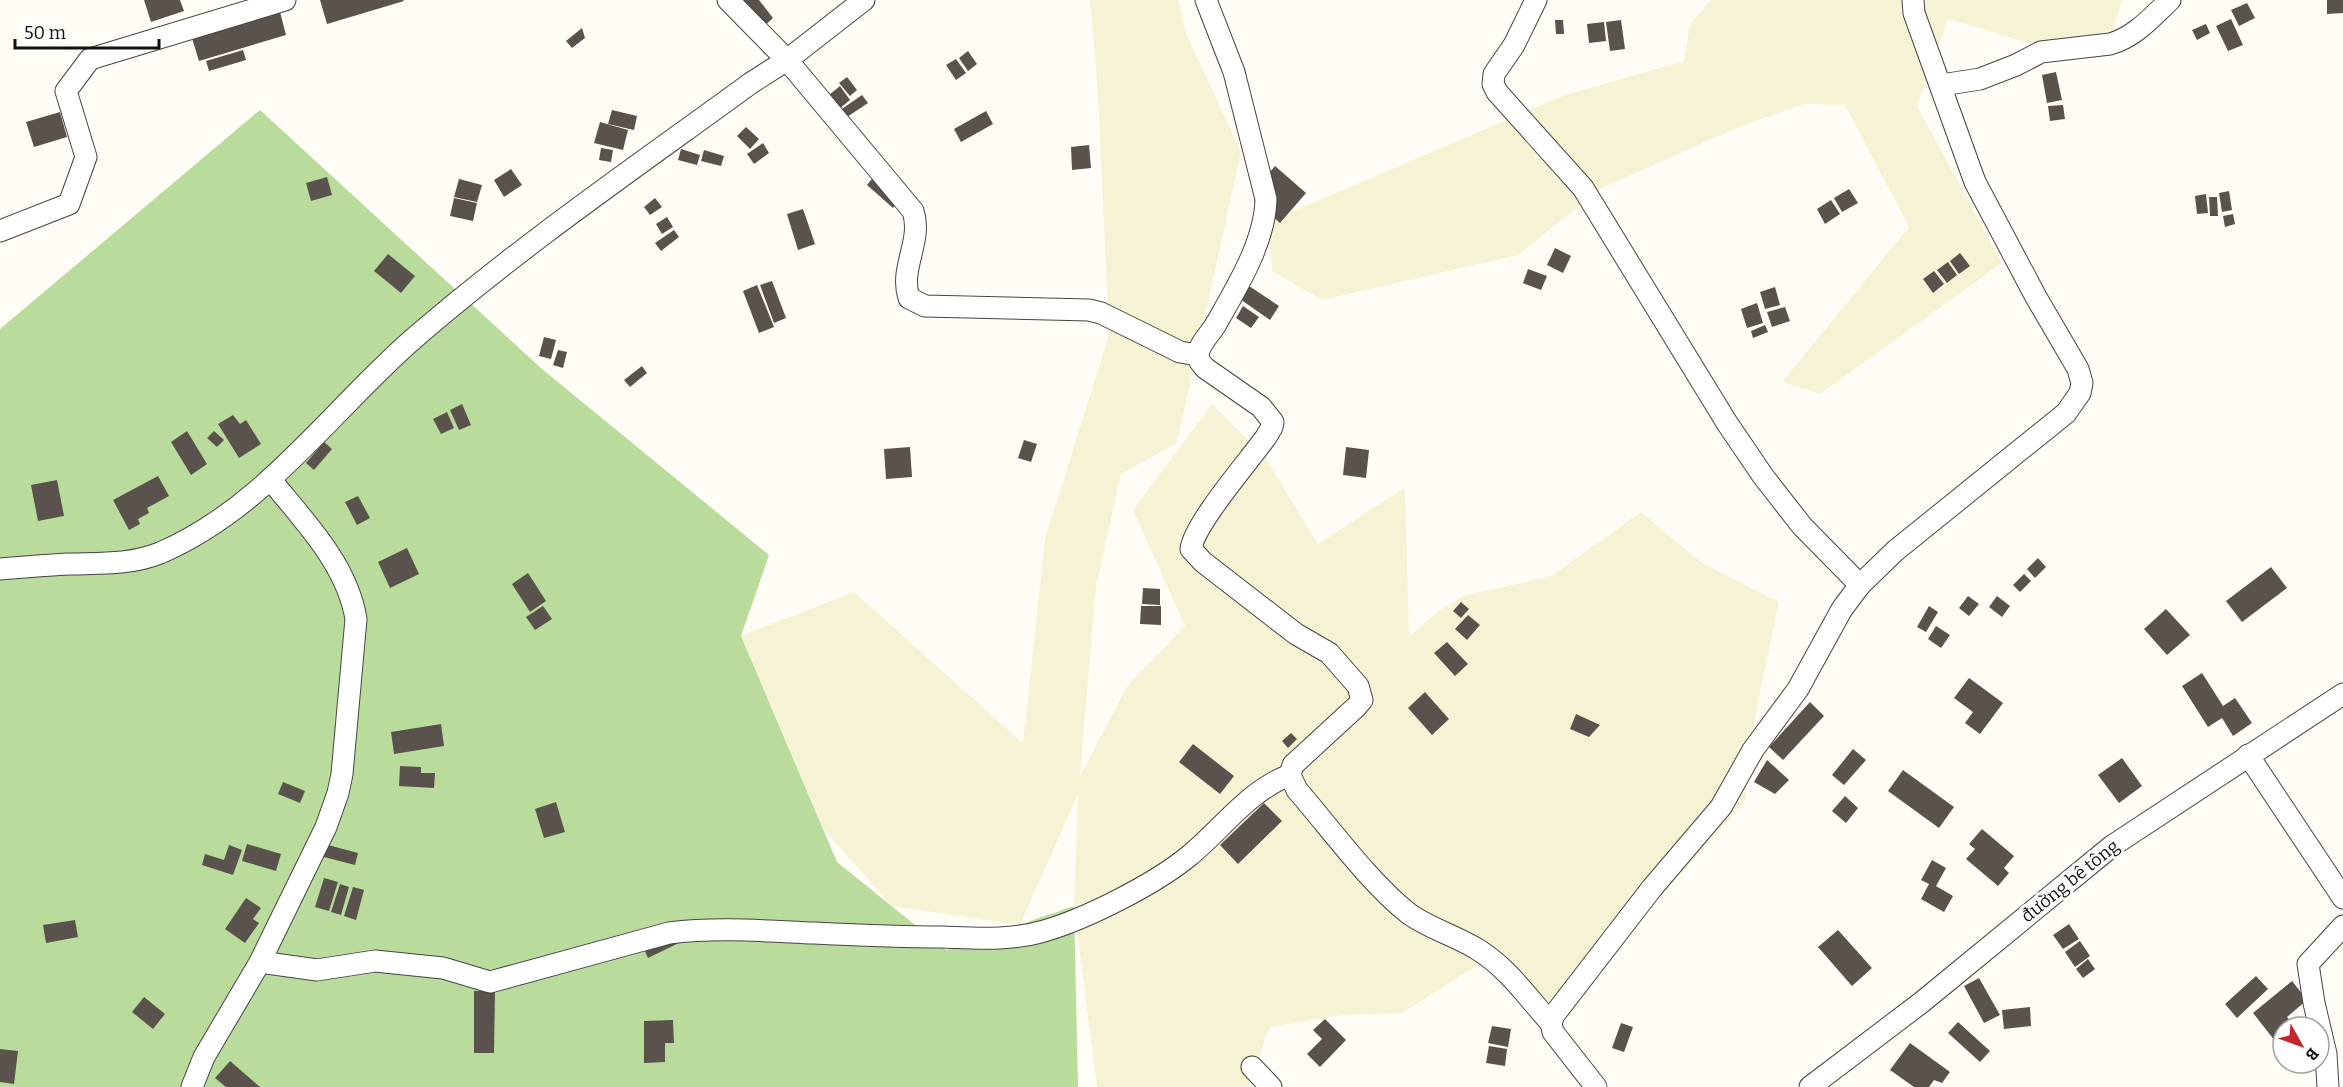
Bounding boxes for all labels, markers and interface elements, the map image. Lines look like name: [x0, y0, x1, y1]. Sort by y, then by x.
scale bar: [15, 12, 159, 50]
text: 50 m: [24, 22, 66, 44]
street label: đường bê tông: [2017, 835, 2123, 927]
north arrow: [2271, 1015, 2331, 1075]
text: B: [2302, 1044, 2323, 1064]

